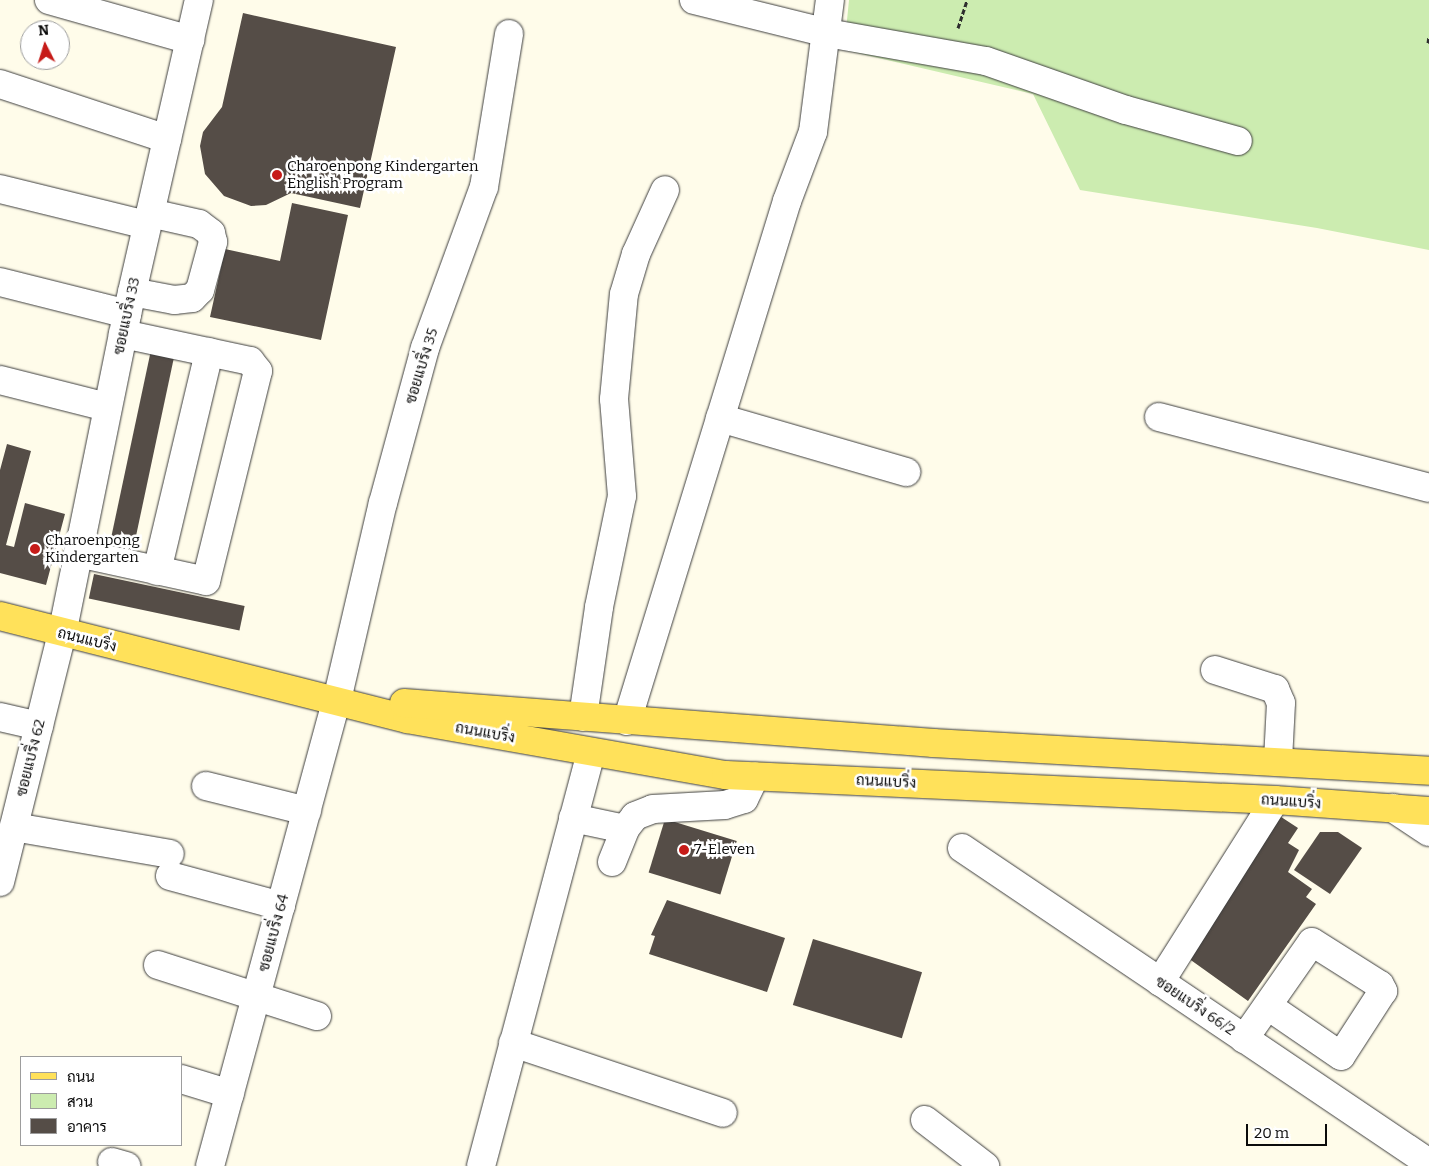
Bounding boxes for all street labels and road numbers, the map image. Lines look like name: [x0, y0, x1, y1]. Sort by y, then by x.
street label: ซอยแบริ่ง 33: [110, 276, 144, 356]
street label: ซอยแบริ่ง 35: [402, 326, 442, 406]
street label: ถนนแบริ่ง: [56, 624, 118, 656]
street label: ซอยแบริ่ง 62: [13, 718, 49, 798]
street label: ถนนแบริ่ง: [454, 719, 516, 747]
street label: ถนนแบริ่ง: [855, 771, 917, 793]
street label: ถนนแบริ่ง: [1260, 791, 1322, 813]
street label: ซอยแบริ่ง 64: [255, 892, 293, 974]
street label: ซอยแบริ่ง 66/2: [1152, 973, 1238, 1039]

